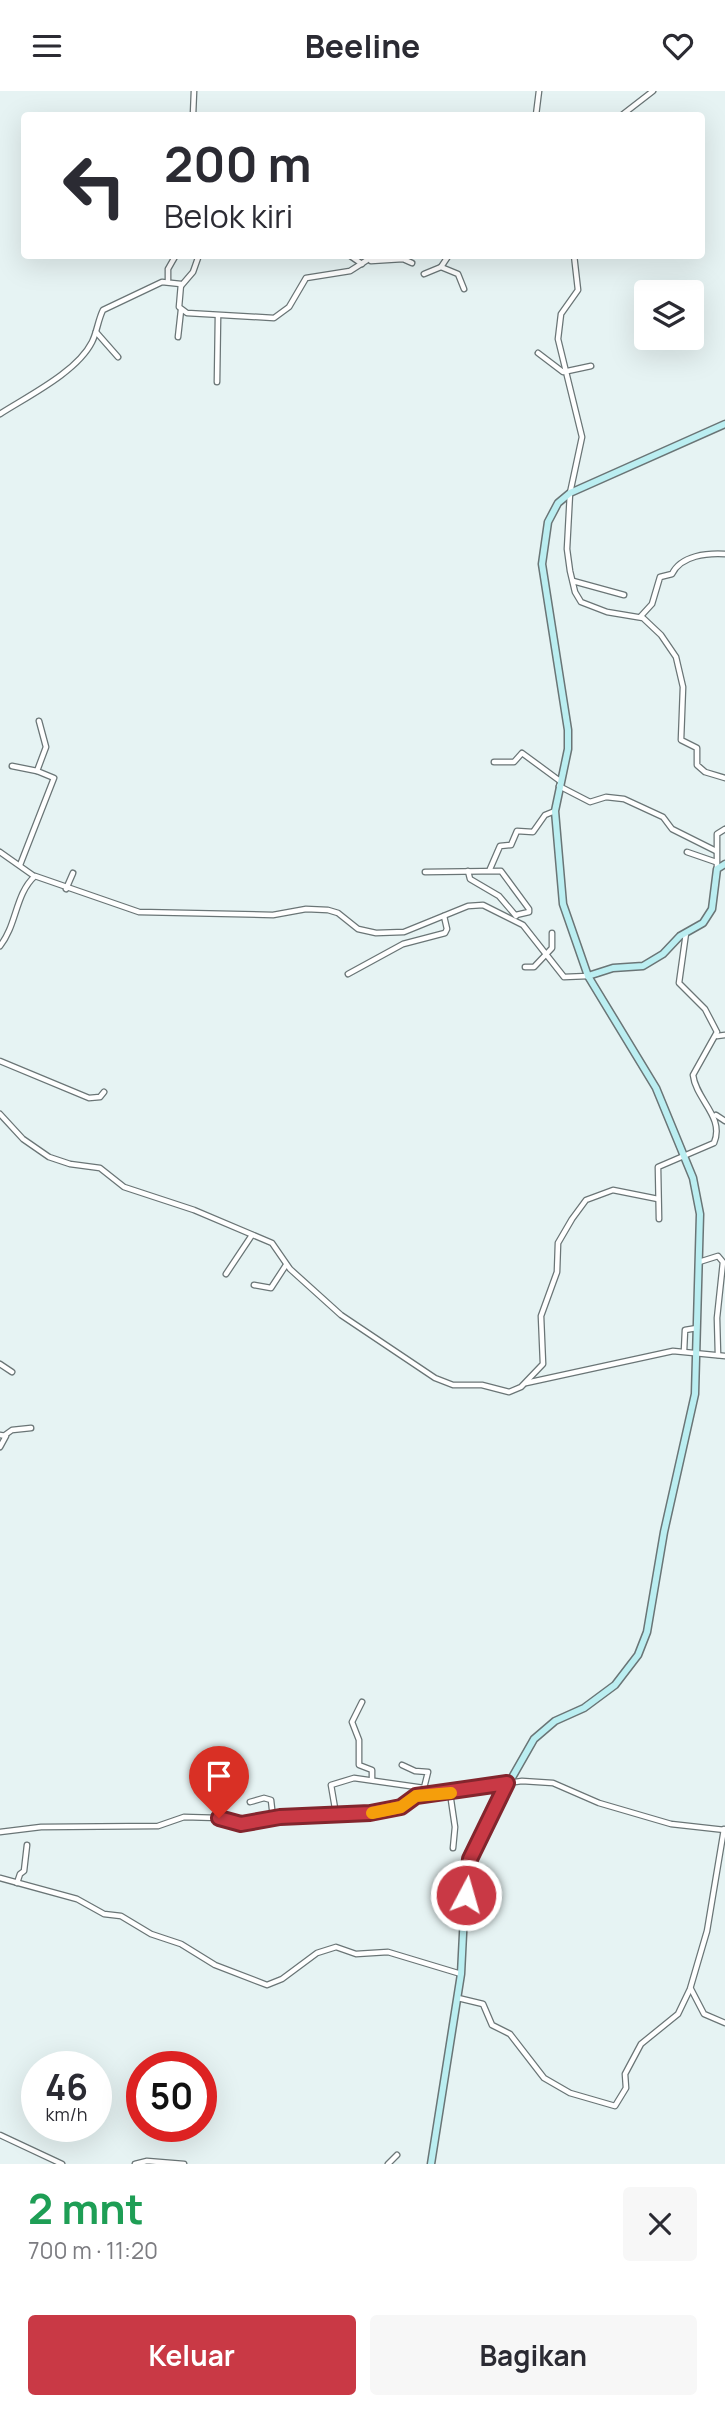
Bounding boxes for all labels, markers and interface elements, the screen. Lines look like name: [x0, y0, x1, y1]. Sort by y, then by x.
text: Beeline: [305, 24, 420, 68]
icon: menu: [28, 27, 66, 65]
icon: heart: [659, 27, 697, 65]
text: 200 m: [164, 130, 312, 197]
icon: left: [49, 140, 140, 231]
text: Belok kiri: [164, 194, 293, 238]
map controls: [634, 280, 704, 350]
button: layers: [634, 280, 704, 350]
pin: [189, 1746, 249, 1818]
icon: arrive: [200, 1757, 238, 1795]
position arrow: [429, 1858, 503, 1932]
speed limit sign: 50: [126, 2051, 217, 2142]
text: 46: [45, 2063, 88, 2111]
text: km/h: [46, 2102, 87, 2126]
text: 2 mnt: [28, 2179, 144, 2237]
button: close: [623, 2187, 697, 2261]
text: 700 m · 11:20: [28, 2234, 158, 2266]
button: Keluar: [28, 2315, 356, 2395]
button: Bagikan: [370, 2315, 697, 2395]

